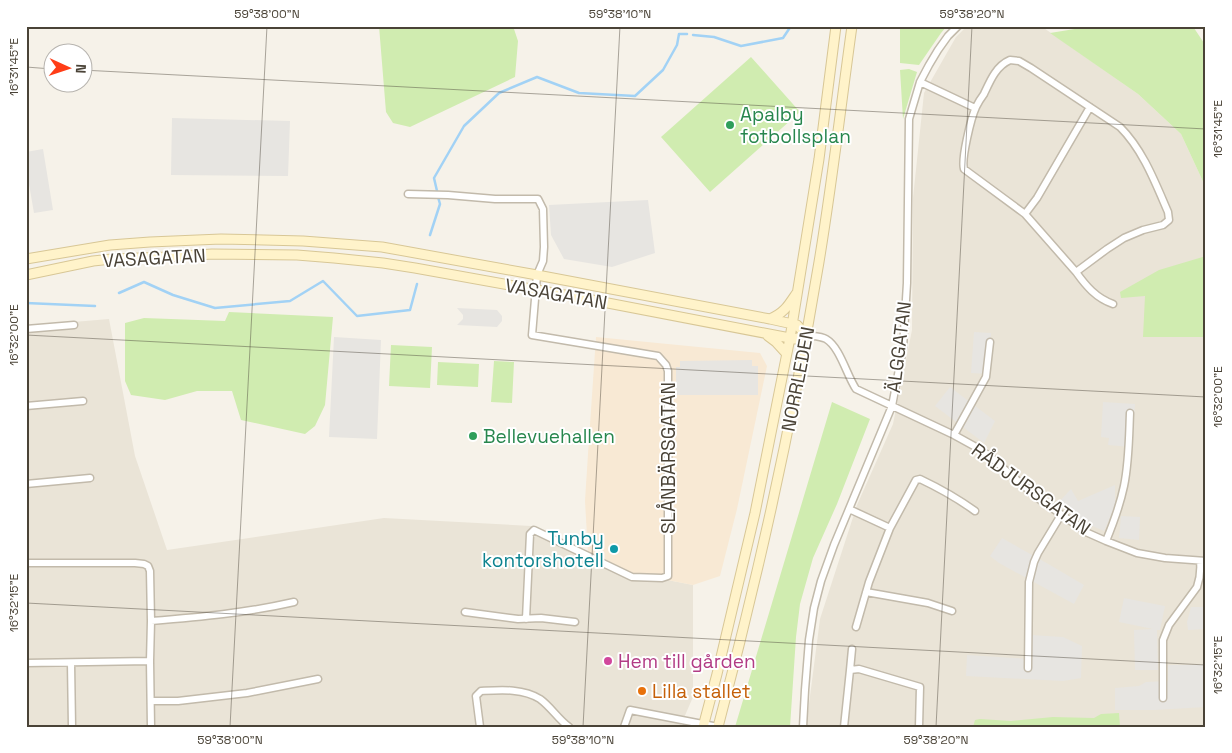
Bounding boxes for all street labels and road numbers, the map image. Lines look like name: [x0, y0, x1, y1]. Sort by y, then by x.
street label: VASAGATAN: [102, 243, 206, 273]
street label: VASAGATAN: [503, 273, 609, 315]
street label: ÄLGGATAN: [881, 300, 917, 394]
street label: NORRLEDEN: [776, 324, 820, 434]
street label: SLÅNBÄRSGATAN: [656, 382, 681, 534]
street label: RÅDJURSGATAN: [966, 437, 1096, 541]

